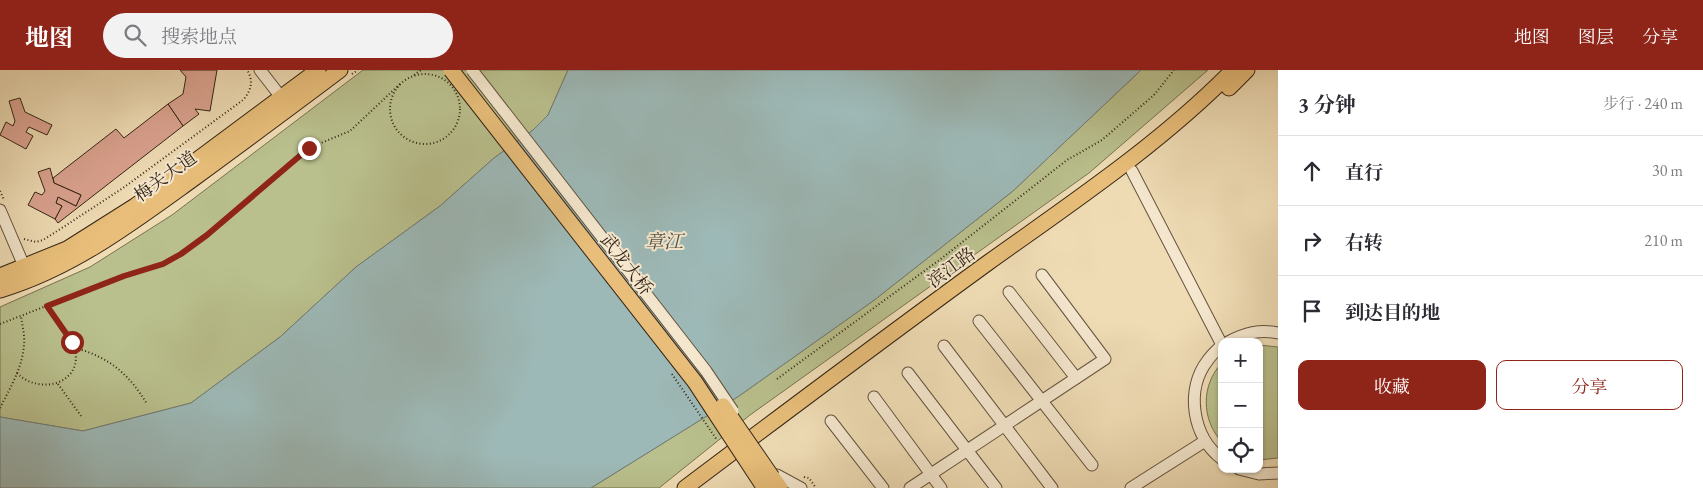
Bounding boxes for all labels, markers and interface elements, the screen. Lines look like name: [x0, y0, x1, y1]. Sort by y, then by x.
search box: [103, 13, 453, 58]
icon: search: [121, 21, 149, 49]
text: 地图: [25, 22, 73, 53]
text: 搜索地点: [161, 24, 237, 49]
text: 地图: [1514, 25, 1550, 48]
text: 图层: [1578, 25, 1614, 48]
text: 分享: [1642, 25, 1678, 48]
text: 3 分钟: [1298, 91, 1356, 118]
text: 步行 · 240 m: [1603, 93, 1683, 114]
route end: [298, 137, 321, 160]
street label: 梅关大道: [129, 146, 201, 206]
icon: ahead: [1298, 157, 1326, 185]
text: 直行: [1345, 160, 1383, 185]
text: 30 m: [1652, 160, 1683, 181]
icon: right: [1298, 227, 1326, 255]
street label: 武龙大桥: [596, 229, 658, 299]
water label: 章江: [645, 229, 686, 254]
text: 右转: [1345, 230, 1383, 255]
text: 210 m: [1644, 230, 1683, 251]
street label: 滨江路: [922, 242, 980, 292]
icon: arrive: [1298, 297, 1326, 325]
text: 到达目的地: [1345, 300, 1440, 325]
route start: [61, 331, 84, 354]
map controls: [1218, 338, 1263, 473]
button: +: [1218, 338, 1263, 383]
button: 收藏: [1298, 360, 1486, 410]
button: 分享: [1496, 360, 1683, 410]
button: −: [1218, 383, 1263, 428]
button: locate: [1218, 428, 1263, 473]

